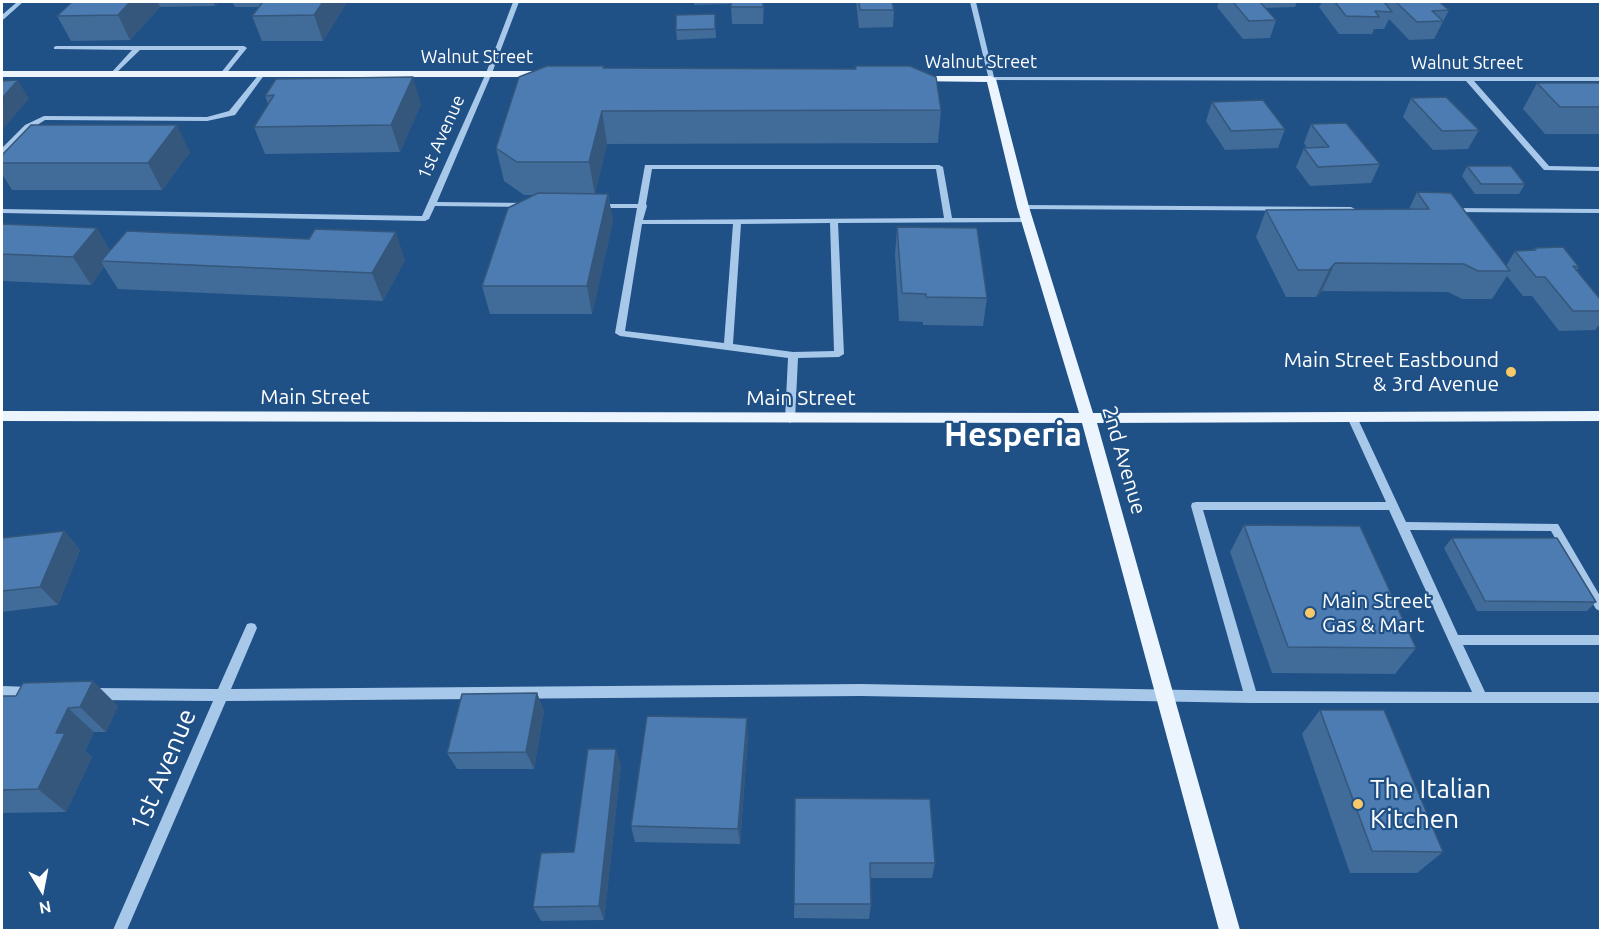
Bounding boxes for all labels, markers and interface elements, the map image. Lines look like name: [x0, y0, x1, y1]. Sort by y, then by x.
street label: Walnut Street: [421, 46, 533, 68]
street label: Walnut Street: [925, 51, 1037, 73]
street label: Walnut Street: [1411, 52, 1523, 74]
street label: 1st Avenue: [413, 92, 469, 182]
place label: Main Street Eastbound & 3rd Avenue: [1284, 347, 1499, 397]
marker: Main Street Eastbound & 3rd Avenue: [1504, 365, 1518, 379]
street label: Main Street: [260, 384, 370, 410]
street label: Main Street: [746, 385, 856, 411]
street label: 2nd Avenue: [1096, 403, 1152, 517]
district label: Hesperia: [944, 415, 1082, 455]
place label: Main Street Gas & Mart: [1322, 588, 1432, 638]
marker: Main Street Gas & Mart: [1303, 606, 1317, 620]
street label: 1st Avenue: [123, 704, 203, 836]
place label: The Italian Kitchen: [1370, 773, 1491, 834]
marker: The Italian Kitchen: [1351, 797, 1365, 811]
north arrow: [12, 860, 72, 920]
text: N: [38, 898, 53, 918]

